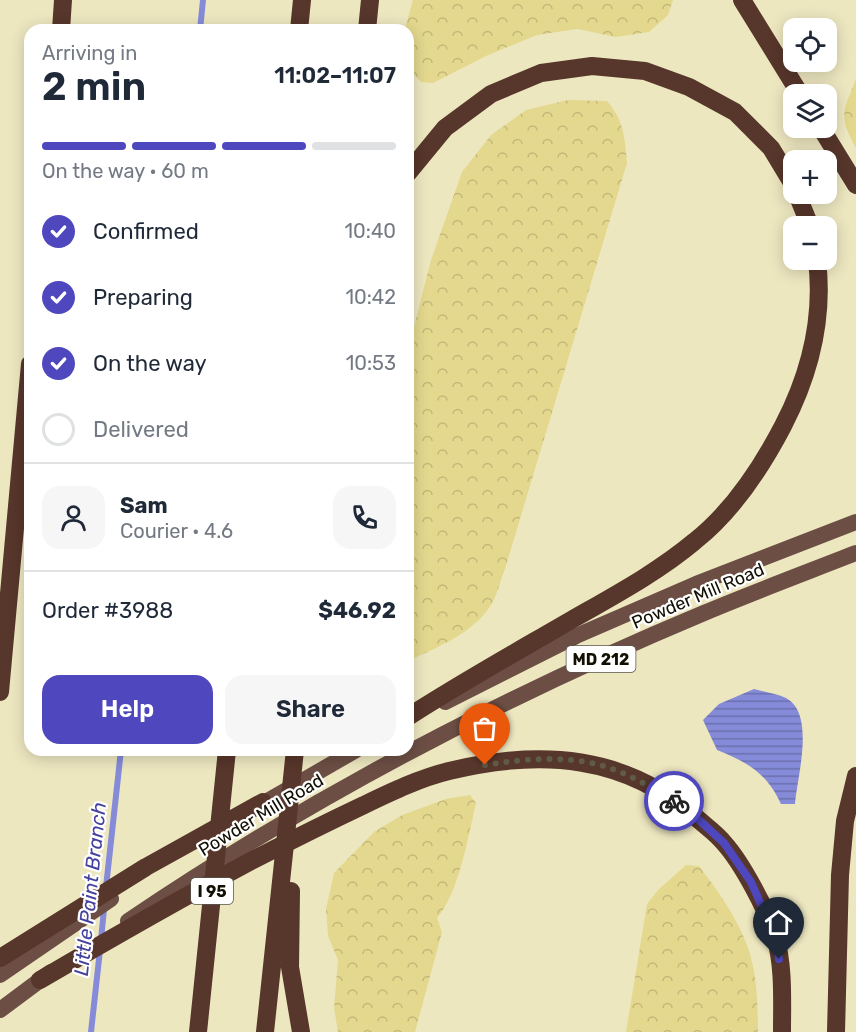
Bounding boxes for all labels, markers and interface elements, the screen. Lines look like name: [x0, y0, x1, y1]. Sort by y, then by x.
map controls: [783, 18, 837, 270]
button: locate: [783, 18, 837, 72]
text: Arriving in: [42, 41, 137, 65]
text: 11:02–11:07: [274, 62, 396, 89]
text: 2 min: [42, 64, 146, 110]
button: layers: [783, 84, 837, 138]
button: +: [783, 150, 837, 204]
text: On the way · 60 m: [42, 159, 209, 183]
icon: check: [42, 215, 75, 248]
button: −: [783, 216, 837, 270]
text: Confirmed: [93, 218, 199, 245]
text: 10:40: [345, 219, 396, 243]
icon: check: [42, 281, 75, 314]
text: Preparing: [93, 284, 193, 311]
text: 10:42: [345, 285, 396, 309]
icon: check: [42, 347, 75, 380]
text: On the way: [93, 350, 207, 377]
text: 10:53: [346, 351, 396, 375]
text: Delivered: [93, 416, 189, 443]
button: person: [42, 486, 105, 549]
button: phone: [333, 486, 396, 549]
text: Sam: [120, 492, 168, 519]
text: Courier · 4.6: [120, 519, 233, 543]
street label: Powder Mill Road: [628, 558, 768, 634]
text: Order #3988: [42, 597, 173, 624]
text: $46.92: [318, 597, 396, 624]
road number: MD 212: [566, 646, 636, 672]
button: Help: [42, 675, 213, 744]
button: Share: [225, 675, 396, 744]
pin: [459, 703, 510, 765]
icon: bag: [468, 712, 501, 745]
street label: Powder Mill Road: [195, 769, 327, 861]
courier: [644, 771, 704, 831]
icon: bike: [658, 785, 691, 818]
water label: Little Paint Branch: [69, 801, 111, 977]
road number: I 95: [191, 878, 233, 904]
pin: [753, 897, 804, 959]
icon: home: [762, 906, 795, 939]

